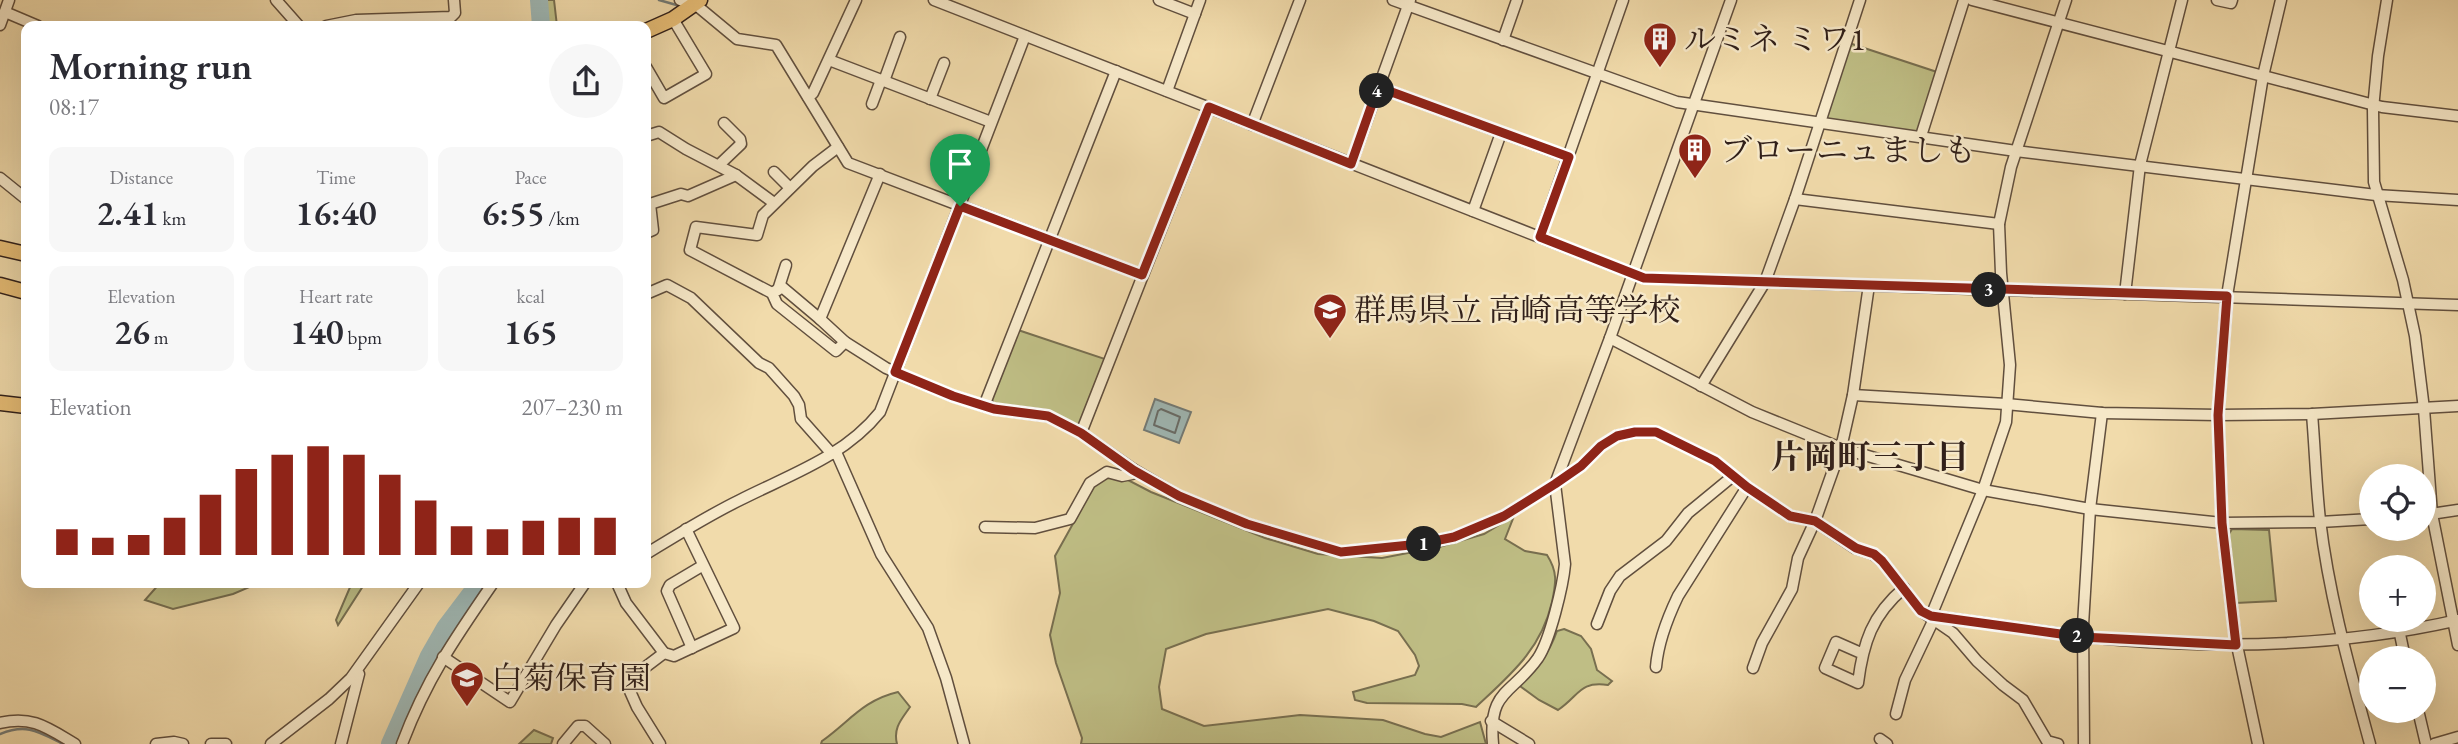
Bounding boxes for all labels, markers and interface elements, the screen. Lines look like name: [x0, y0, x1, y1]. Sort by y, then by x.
place label: ルミネ ミワ1: [1684, 18, 1866, 60]
building icon: ルミネ ミワ1: [1641, 20, 1679, 69]
text: Morning run: [49, 41, 252, 90]
button: share: [549, 44, 623, 118]
pin: 4: [1360, 74, 1394, 108]
text: 4: [1371, 78, 1382, 103]
text: 08:17: [49, 92, 99, 122]
place label: ブローニュましも: [1720, 129, 1976, 171]
building icon: ブローニュましも: [1676, 131, 1714, 180]
pin: [930, 134, 990, 206]
icon: arrive: [941, 145, 979, 183]
text: Distance: [110, 165, 173, 190]
text: Time: [316, 165, 356, 190]
text: Pace: [515, 165, 547, 190]
text: 2.41: [96, 190, 159, 235]
text: 16:40: [295, 190, 377, 235]
text: 6:55: [481, 190, 545, 235]
text: km: [159, 206, 186, 231]
text: /km: [545, 206, 580, 231]
pin: 3: [1972, 272, 2007, 308]
text: 3: [1983, 277, 1994, 302]
text: Elevation: [107, 284, 176, 309]
text: Heart rate: [299, 284, 373, 309]
text: kcal: [516, 284, 545, 309]
place label: 群馬県立 高崎高等学校: [1354, 289, 1680, 331]
school or university icon: 群馬県立 高崎高等学校: [1311, 291, 1349, 340]
text: 26: [114, 309, 150, 354]
text: 140: [290, 309, 344, 354]
text: 165: [504, 309, 558, 354]
text: m: [150, 325, 169, 350]
text: bpm: [344, 325, 382, 350]
text: Elevation: [49, 392, 132, 422]
text: 207–230 m: [522, 392, 623, 422]
district label: 片岡町三丁目: [1771, 435, 1969, 478]
map controls: [2359, 464, 2436, 723]
button: locate: [2359, 464, 2436, 541]
pin: 1: [1406, 526, 1442, 562]
text: 1: [1418, 531, 1429, 556]
button: +: [2359, 555, 2436, 632]
pin: 2: [2060, 618, 2094, 654]
text: 2: [2071, 623, 2082, 648]
button: −: [2359, 646, 2436, 723]
place label: 白菊保育園: [491, 657, 651, 699]
school or university icon: 白菊保育園: [448, 659, 486, 708]

